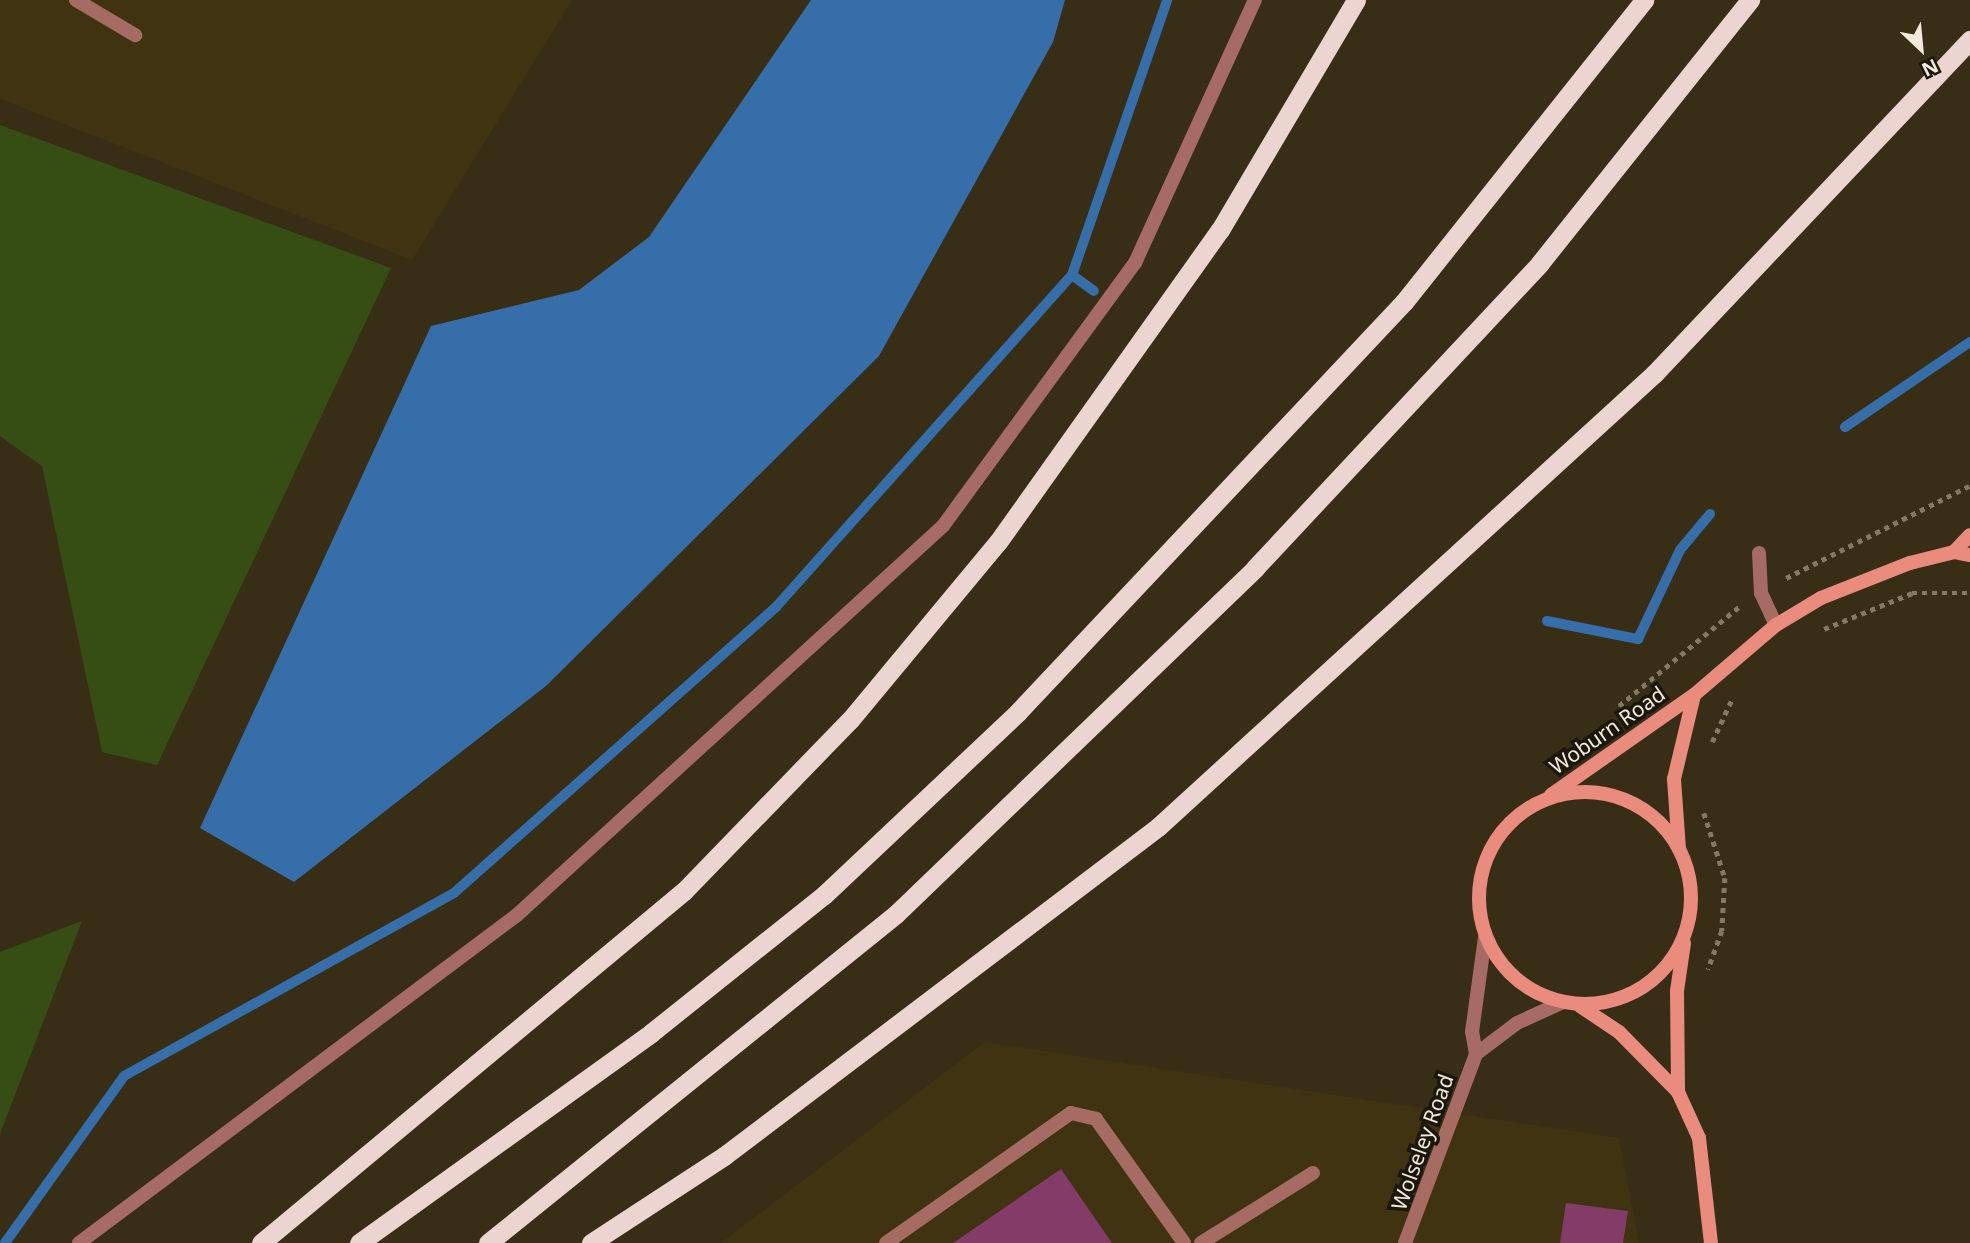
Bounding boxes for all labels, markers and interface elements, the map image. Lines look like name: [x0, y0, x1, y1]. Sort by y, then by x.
north arrow: [1886, 14, 1956, 84]
text: N: [1918, 53, 1943, 83]
street label: Woburn Road: [1544, 681, 1670, 779]
street label: Wolseley Road: [1386, 1071, 1458, 1213]

